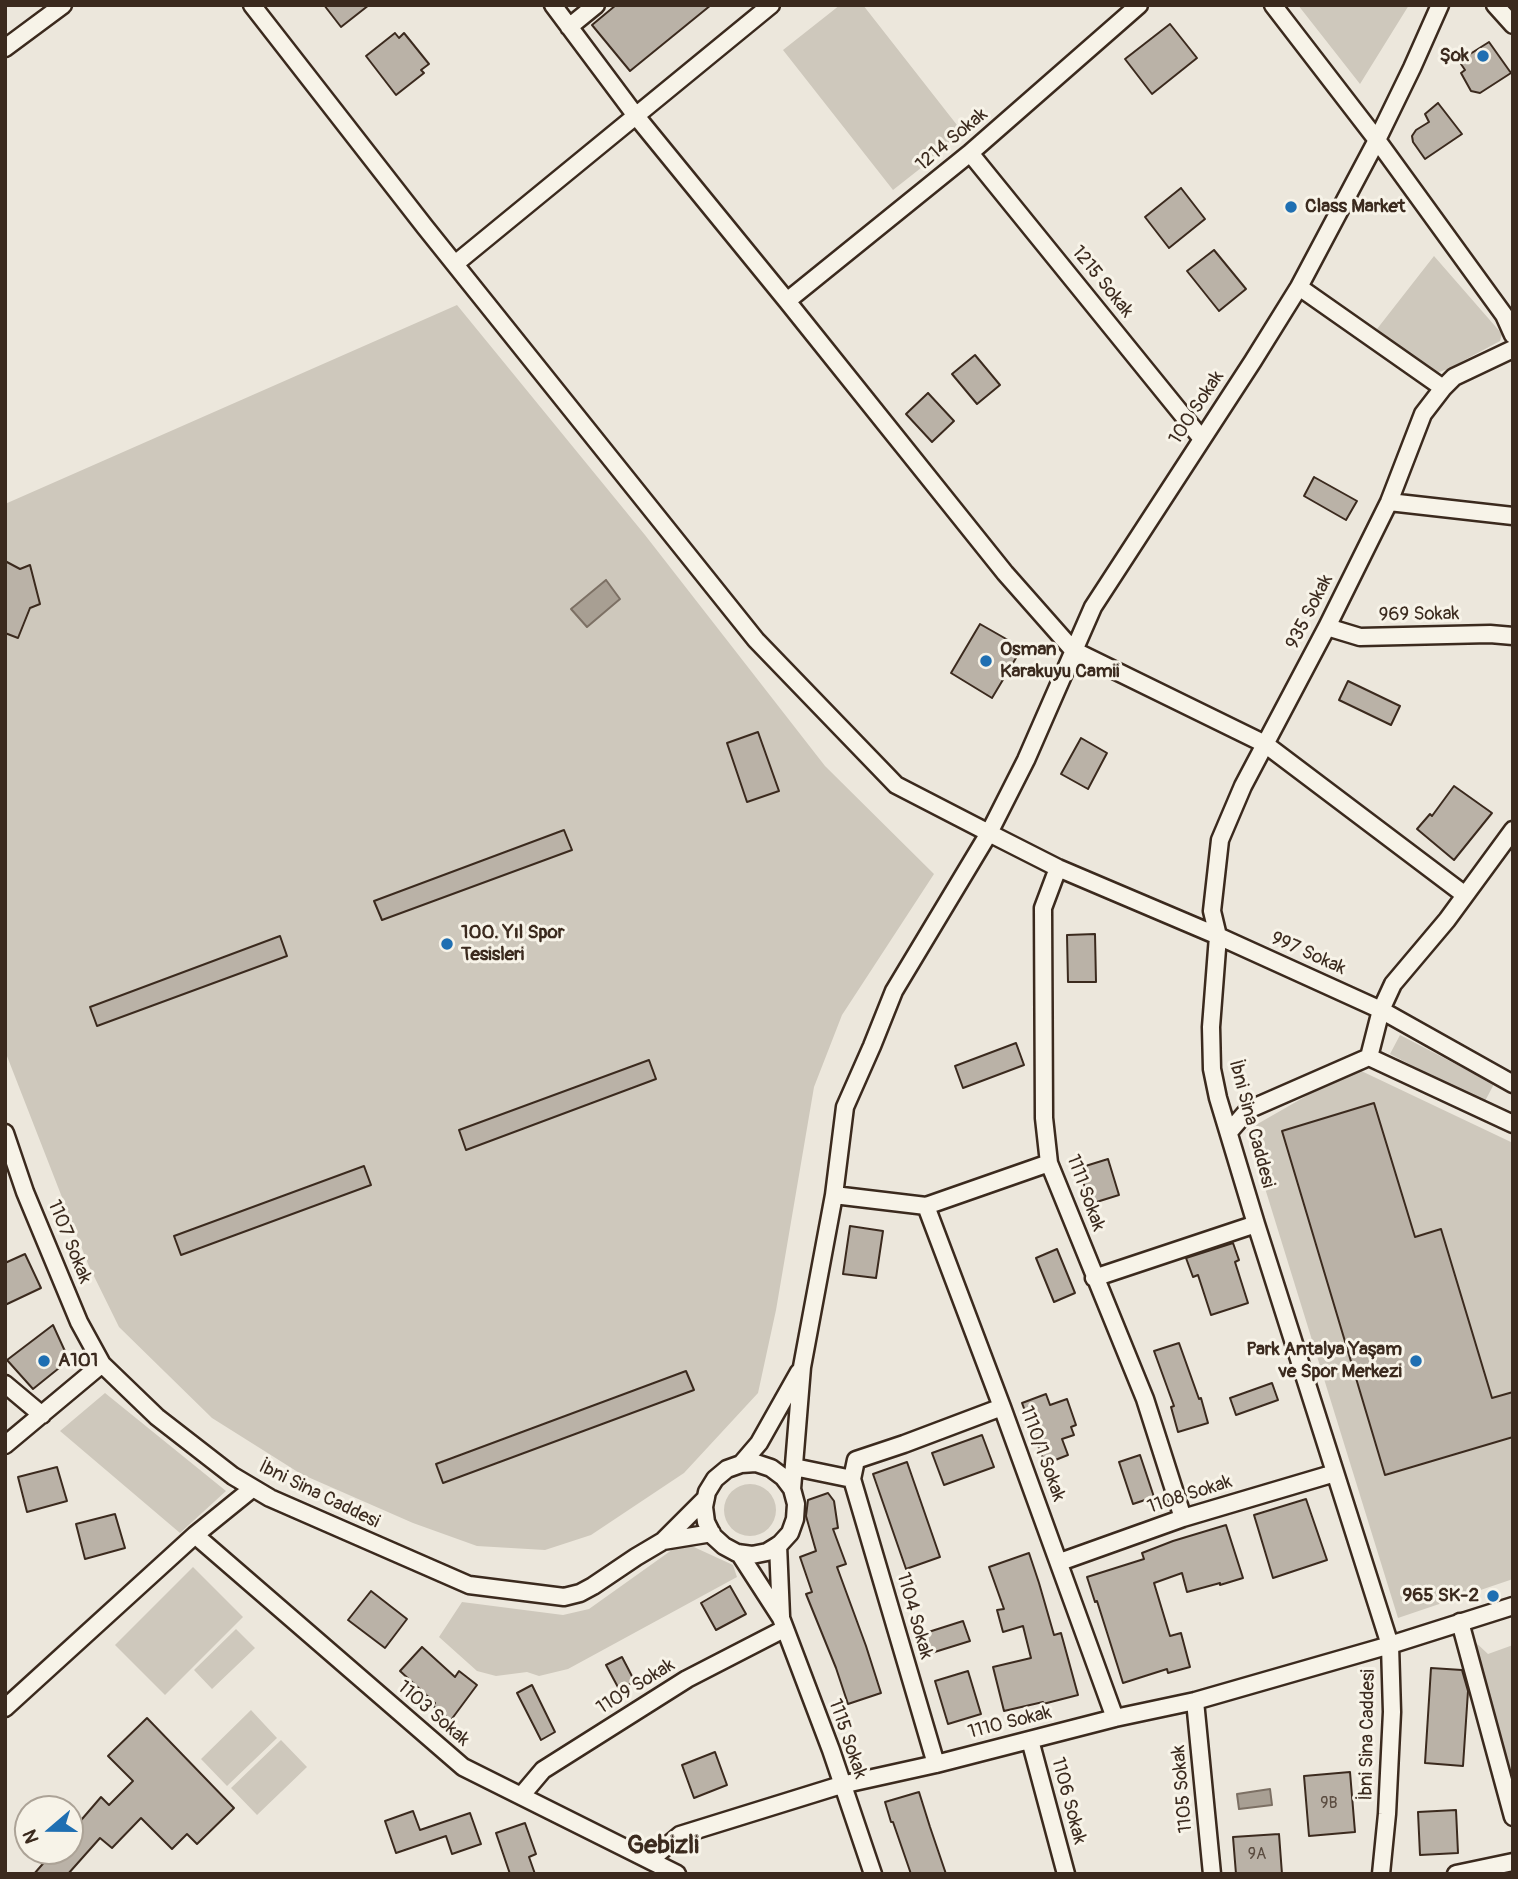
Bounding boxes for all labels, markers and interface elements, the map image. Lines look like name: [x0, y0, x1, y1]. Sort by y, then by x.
place label: Şok: [1440, 45, 1469, 67]
marker: Şok: [1475, 48, 1491, 64]
street label: 1214 Sokak: [912, 103, 992, 177]
place label: Class Market: [1305, 196, 1405, 218]
marker: Class Market: [1283, 199, 1299, 215]
street label: 1215 Sokak: [1066, 241, 1138, 323]
street label: 100 Sokak: [1165, 367, 1229, 449]
street label: 935 Sokak: [1282, 571, 1338, 653]
street label: 969 Sokak: [1378, 603, 1460, 627]
place label: Osman Karakuyu Camii: [1000, 639, 1119, 683]
marker: Osman Karakuyu Camii: [978, 653, 994, 669]
place label: 100. Yıl Spor Tesisleri: [461, 922, 564, 966]
street label: 997 Sokak: [1267, 927, 1349, 981]
marker: 100. Yıl Spor Tesisleri: [439, 936, 455, 952]
street label: İbni Sina Caddesi: [1223, 1058, 1279, 1190]
street label: 1111 Sokak: [1061, 1152, 1109, 1234]
street label: 1107 Sokak: [42, 1197, 96, 1287]
place label: Park Antalya Yaşam ve Spor Merkezi: [1246, 1339, 1402, 1383]
place label: A101: [58, 1350, 98, 1372]
marker: A101: [36, 1353, 52, 1369]
marker: Park Antalya Yaşam ve Spor Merkezi: [1408, 1353, 1424, 1369]
street label: 1110/1 Sokak: [1014, 1403, 1070, 1505]
street label: İbni Sina Caddesi: [255, 1456, 383, 1534]
street label: 1108 Sokak: [1145, 1471, 1235, 1519]
street label: 1104 Sokak: [891, 1570, 937, 1662]
place label: 965 SK-2: [1402, 1585, 1479, 1607]
marker: 965 SK-2: [1485, 1588, 1501, 1604]
street label: 1109 Sokak: [593, 1654, 679, 1720]
street label: İbni Sina Caddesi: [1355, 1669, 1381, 1801]
street label: 1103 Sokak: [392, 1676, 474, 1752]
street label: 1115 Sokak: [823, 1696, 871, 1782]
street label: 1110 Sokak: [966, 1702, 1054, 1744]
street label: 1105 Sokak: [1168, 1744, 1198, 1834]
street label: 1106 Sokak: [1045, 1755, 1091, 1847]
house number: 9B: [1320, 1794, 1338, 1814]
north arrow: [14, 1795, 84, 1865]
text: N: [18, 1826, 45, 1847]
district label: Gebizli: [627, 1830, 699, 1862]
house number: 9A: [1248, 1845, 1266, 1865]

